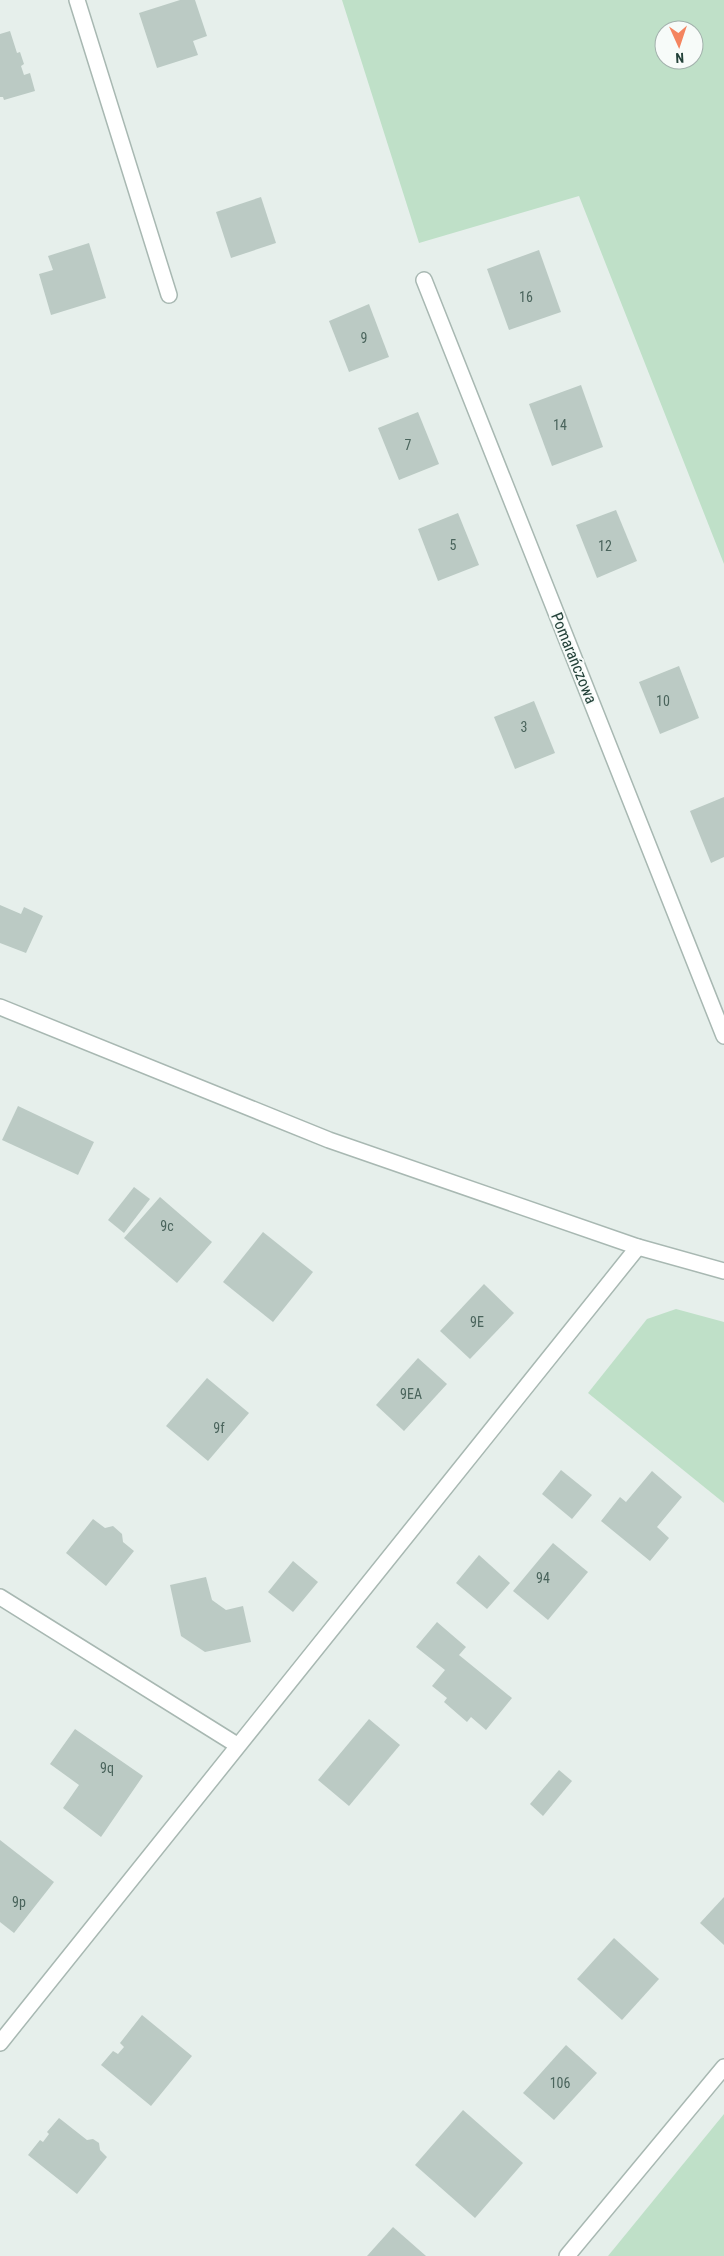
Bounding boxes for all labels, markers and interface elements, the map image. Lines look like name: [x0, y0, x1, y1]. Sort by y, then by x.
north arrow: [654, 20, 704, 70]
text: N: [675, 50, 684, 66]
house number: 16: [519, 289, 533, 305]
house number: 9: [361, 330, 367, 346]
house number: 14: [553, 417, 567, 433]
house number: 7: [405, 437, 412, 453]
house number: 5: [450, 537, 457, 553]
house number: 12: [598, 538, 612, 554]
street label: Pomarańczowa: [547, 610, 601, 706]
house number: 10: [656, 693, 670, 709]
house number: 3: [521, 719, 527, 735]
house number: 9c: [160, 1218, 174, 1234]
house number: 9E: [470, 1314, 484, 1330]
house number: 9EA: [400, 1386, 422, 1402]
house number: 9f: [213, 1420, 225, 1436]
house number: 94: [536, 1570, 550, 1586]
house number: 9q: [100, 1760, 114, 1776]
house number: 9p: [12, 1894, 26, 1910]
house number: 106: [550, 2075, 570, 2091]

